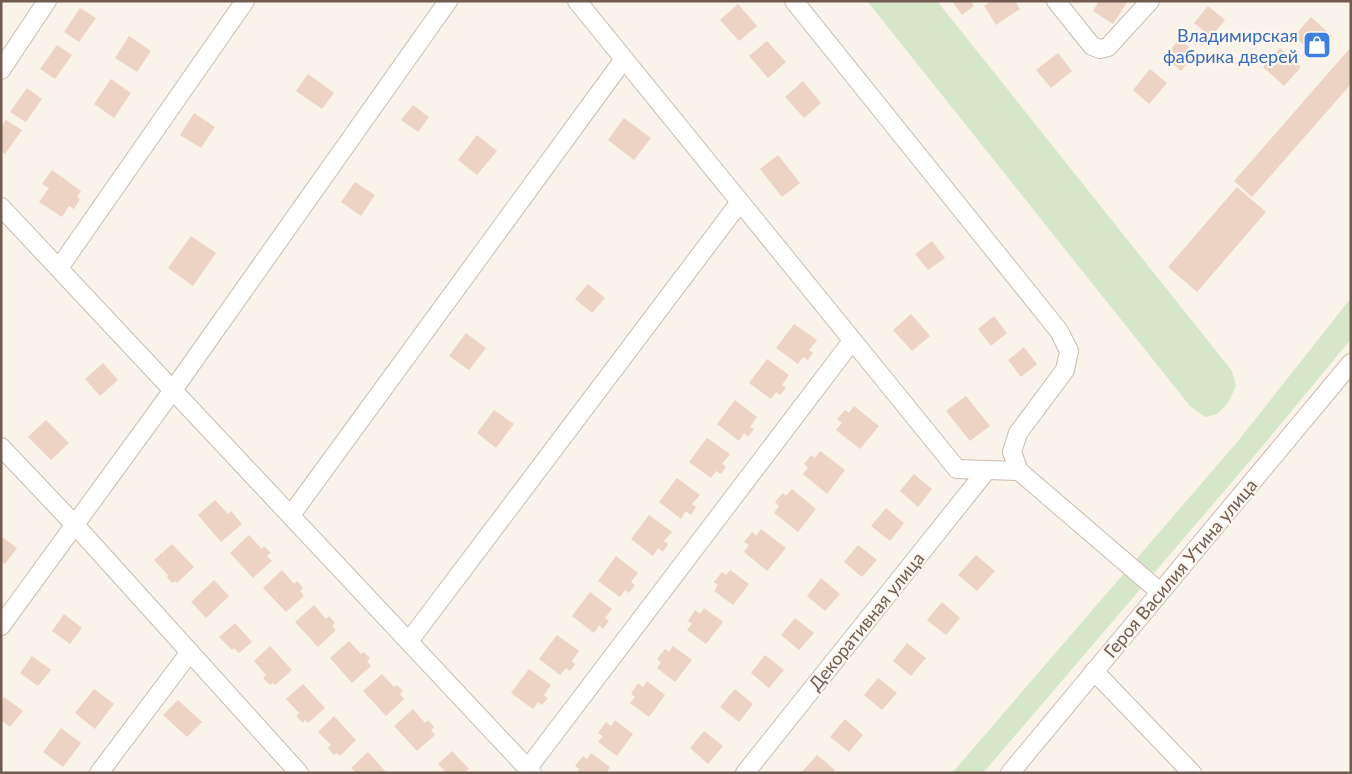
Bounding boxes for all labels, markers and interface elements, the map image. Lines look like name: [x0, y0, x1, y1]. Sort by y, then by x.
place label: Владимирская фабрика дверей: [1163, 24, 1298, 67]
shop icon: Владимирская фабрика дверей: [1302, 30, 1332, 60]
street label: Героя Василия Утина улица: [1099, 474, 1261, 662]
street label: Декоративная улица: [804, 548, 928, 694]

